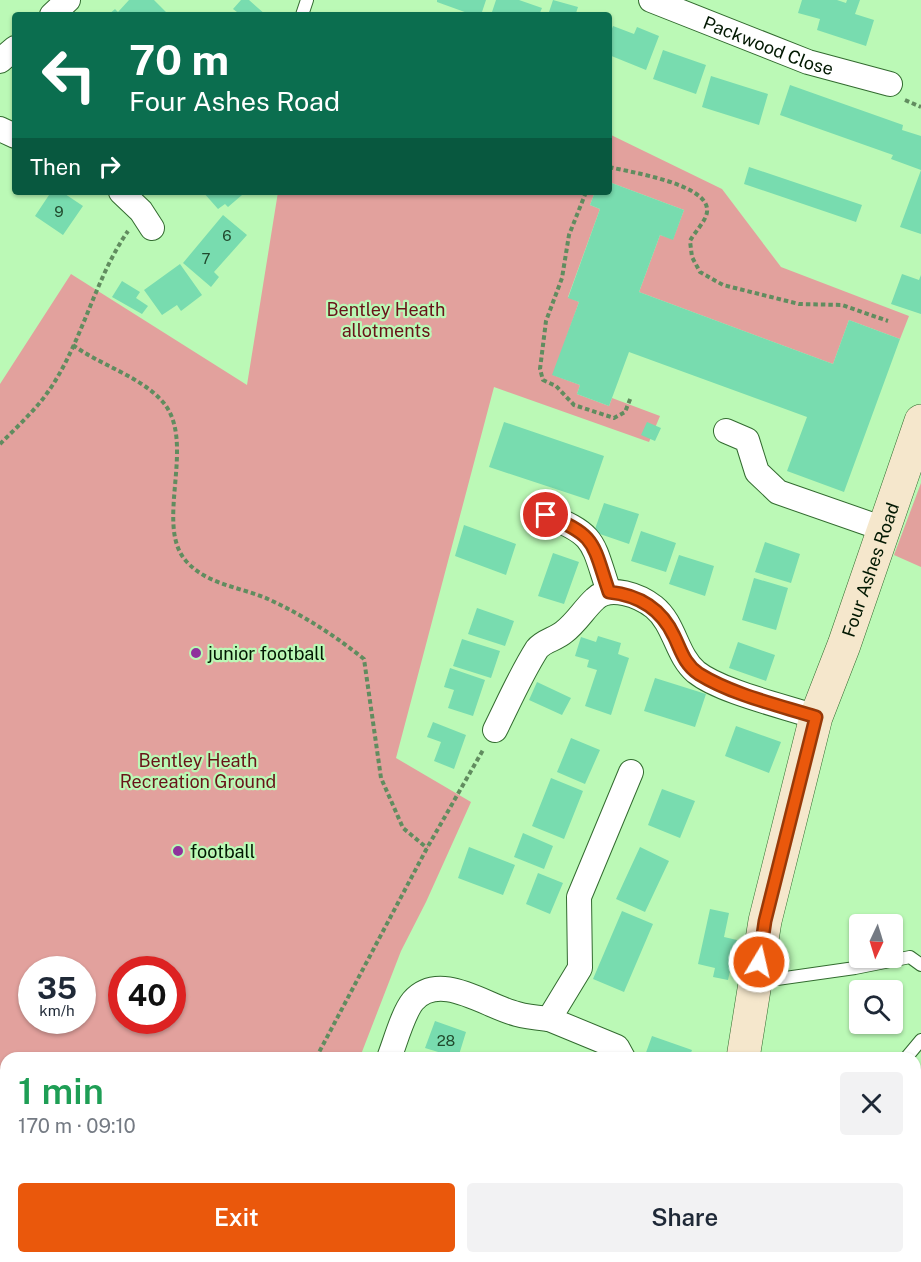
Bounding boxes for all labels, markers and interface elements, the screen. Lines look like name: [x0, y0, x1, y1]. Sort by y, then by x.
street label: Packwood Close: [700, 11, 836, 79]
text: 70 m: [129, 35, 229, 84]
icon: left: [30, 36, 108, 114]
text: Four Ashes Road: [129, 85, 340, 117]
icon: right: [93, 150, 126, 183]
text: Then: [30, 154, 81, 180]
house number: 9: [54, 203, 64, 220]
house number: 6: [222, 227, 232, 244]
house number: 7: [201, 250, 211, 267]
park label: Bentley Heath allotments: [326, 299, 446, 341]
pin: [520, 489, 571, 540]
icon: arrive: [529, 498, 562, 531]
street label: Four Ashes Road: [837, 500, 903, 640]
place label: junior football: [207, 643, 325, 664]
marker: junior football: [189, 646, 203, 660]
park label: Bentley Heath Recreation Ground: [120, 750, 276, 792]
place label: football: [190, 841, 255, 862]
marker: football: [171, 844, 185, 858]
north arrow: [849, 914, 903, 968]
map controls: [849, 914, 903, 1034]
position arrow: [727, 930, 791, 994]
speed limit sign: 40: [108, 956, 186, 1034]
text: 35: [37, 970, 77, 1006]
button: search: [849, 980, 903, 1034]
text: km/h: [39, 1002, 75, 1019]
house number: 28: [437, 1032, 455, 1049]
text: 1 min: [18, 1070, 104, 1112]
button: close: [840, 1072, 903, 1135]
text: 170 m · 09:10: [18, 1114, 136, 1138]
button: Exit: [18, 1183, 455, 1252]
button: Share: [467, 1183, 903, 1252]

